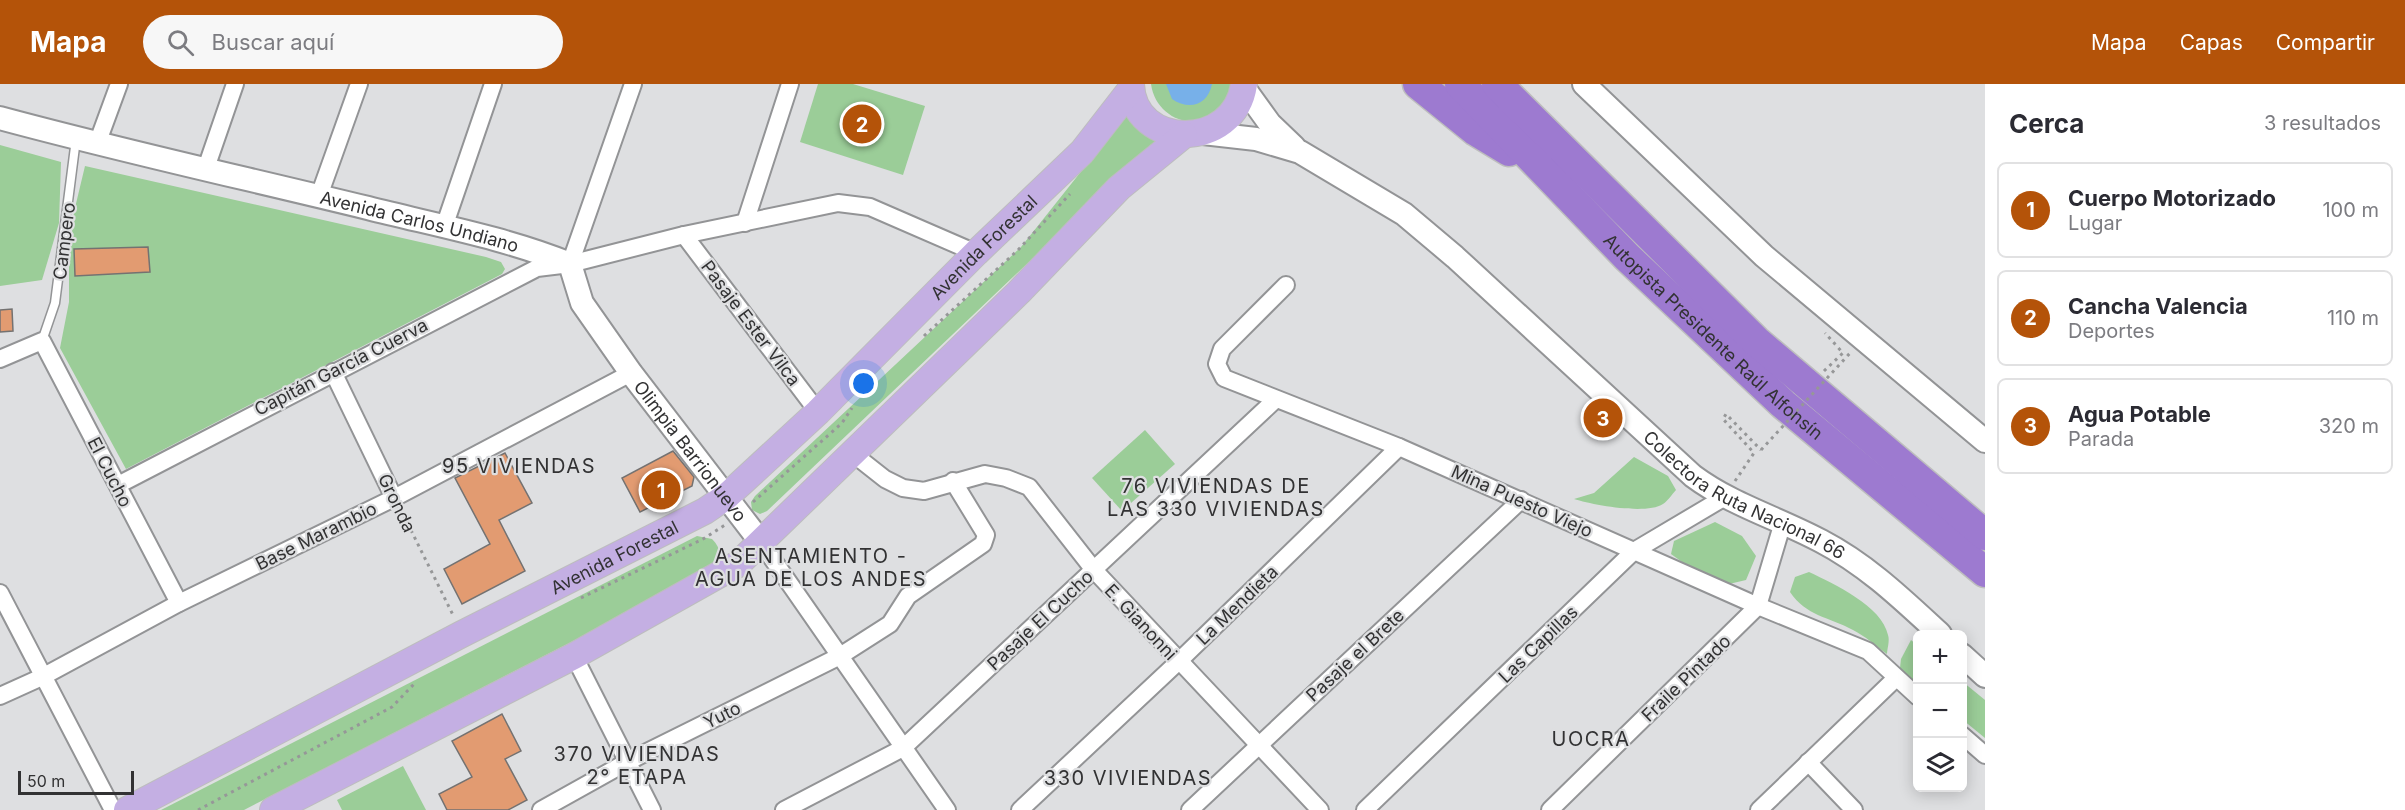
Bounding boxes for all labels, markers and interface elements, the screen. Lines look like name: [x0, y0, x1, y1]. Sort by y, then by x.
search box: [143, 15, 563, 69]
text: Mapa: [30, 25, 107, 59]
icon: search: [164, 26, 197, 59]
text: Buscar aquí: [212, 29, 334, 55]
text: Mapa: [2091, 30, 2147, 55]
text: Capas: [2180, 30, 2243, 55]
text: Compartir: [2276, 30, 2375, 55]
pin: 2: [842, 102, 882, 147]
text: Cerca: [2009, 108, 2084, 139]
text: 3 resultados: [2264, 111, 2381, 135]
text: Cuerpo Motorizado: [2068, 185, 2276, 211]
street label: Avenida Carlos Undiano: [318, 186, 521, 256]
street label: Avenida Forestal: [926, 190, 1041, 303]
text: 1: [2026, 198, 2035, 222]
text: 100 m: [2322, 198, 2379, 222]
street label: Campero: [49, 201, 79, 281]
text: Lugar: [2068, 211, 2122, 235]
street label: Autopista Presidente Raúl Alfonsín: [1600, 229, 1828, 444]
street label: Pasaje Ester Vilca: [697, 256, 805, 390]
text: Cancha Valencia: [2068, 293, 2248, 319]
text: 2: [2024, 306, 2037, 330]
text: 110 m: [2327, 306, 2379, 330]
street label: Capitán García Cuerva: [251, 314, 431, 420]
text: Deportes: [2068, 319, 2155, 343]
your location: [849, 369, 878, 398]
street label: Olimpia Barrionuevo: [630, 376, 751, 525]
pin: 3: [1584, 396, 1622, 440]
text: Agua Potable: [2068, 401, 2211, 427]
text: 3: [2024, 414, 2037, 438]
text: 320 m: [2319, 414, 2379, 438]
street label: Colectora Ruta Nacional 66: [1640, 426, 1849, 563]
text: Parada: [2068, 427, 2134, 451]
street label: El Cucho: [83, 433, 137, 511]
district label: 95 VIVIENDAS: [442, 454, 596, 478]
street label: Mina Puesto Viejo: [1448, 460, 1596, 542]
pin: 1: [642, 468, 680, 512]
street label: Gronda: [374, 470, 420, 536]
district label: 76 VIVIENDAS DE LAS 330 VIVIENDAS: [1107, 474, 1325, 521]
street label: Base Marambio: [252, 498, 380, 574]
street label: Avenida Forestal: [547, 516, 682, 598]
district label: ASENTAMIENTO - AGUA DE LOS ANDES: [695, 544, 927, 591]
street label: La Mendieta: [1192, 561, 1282, 649]
street label: Pasaje El Cucho: [983, 566, 1097, 674]
street label: E. Gianonni: [1101, 580, 1181, 664]
street label: Las Capillas: [1494, 601, 1582, 687]
street label: Pasaje el Brete: [1302, 604, 1408, 706]
street label: Fraile Pintado: [1637, 630, 1735, 726]
map controls: [1913, 630, 1967, 792]
button: +: [1913, 630, 1967, 684]
button: −: [1913, 684, 1967, 738]
street label: Yuto: [700, 697, 744, 733]
district label: UOCRA: [1552, 727, 1630, 751]
button: layers: [1913, 738, 1967, 792]
district label: 370 VIVIENDAS 2° ETAPA: [554, 742, 720, 789]
district label: 330 VIVIENDAS: [1044, 766, 1212, 790]
scale bar: [18, 768, 134, 796]
text: 50 m: [27, 771, 65, 791]

